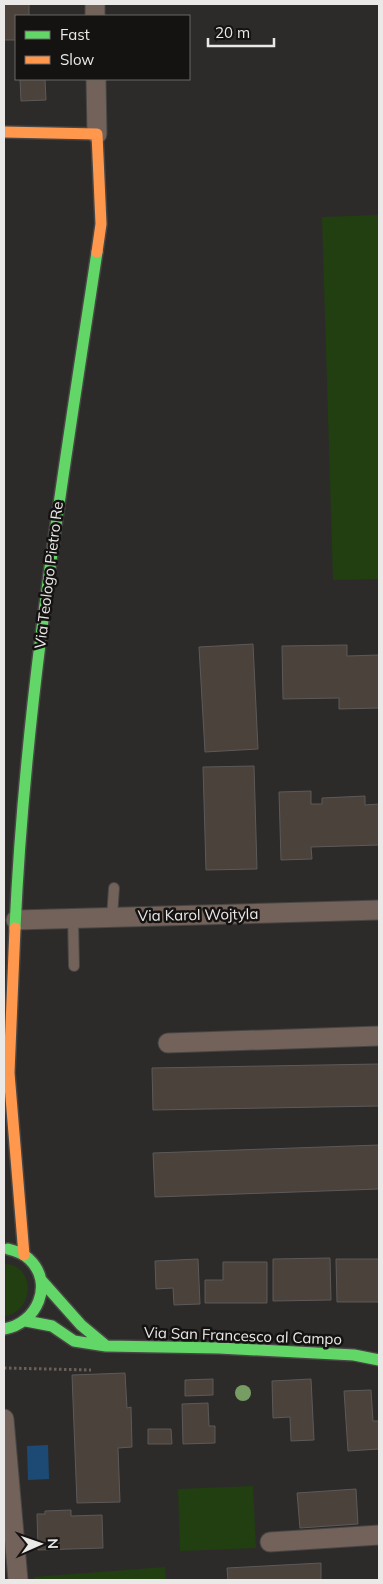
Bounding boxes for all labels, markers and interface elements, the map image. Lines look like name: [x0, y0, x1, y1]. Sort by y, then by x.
legend: [15, 15, 190, 80]
scale bar: [208, 15, 274, 47]
text: 20 m: [215, 23, 250, 42]
text: Fast: [60, 25, 90, 44]
text: Slow: [60, 50, 94, 69]
street label: Via Teologo Pietro Re: [30, 500, 67, 650]
street label: Via Karol Wojtyla: [137, 904, 258, 925]
street label: Via San Francesco al Campo: [144, 1323, 342, 1348]
north arrow: [15, 1519, 65, 1569]
text: N: [44, 1538, 62, 1549]

